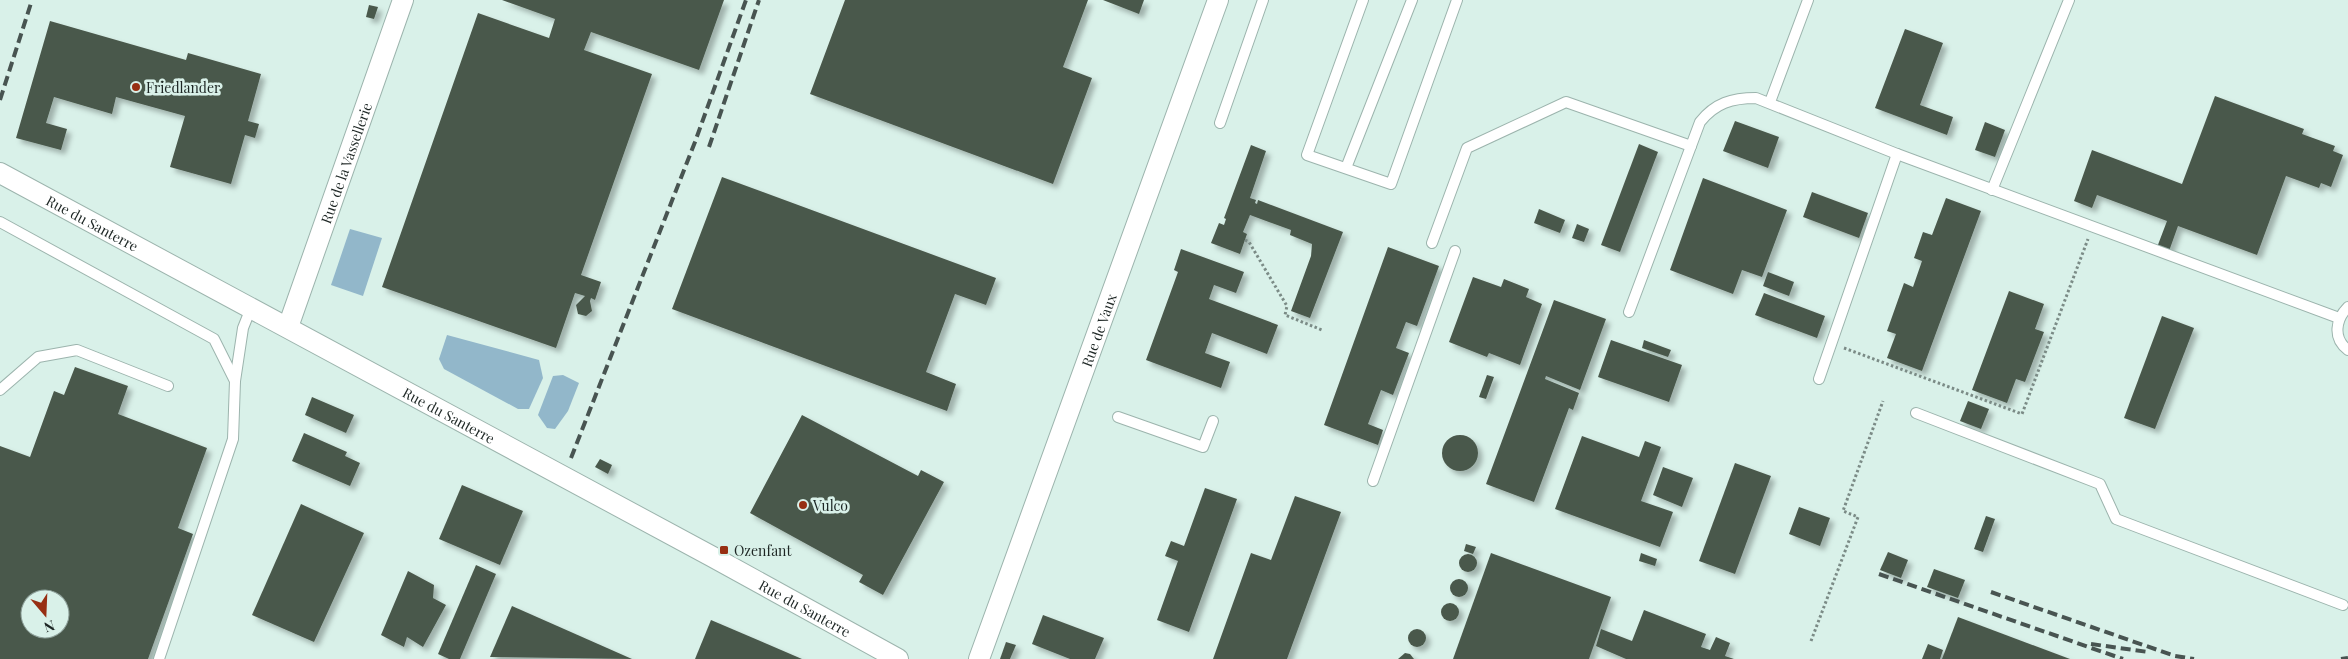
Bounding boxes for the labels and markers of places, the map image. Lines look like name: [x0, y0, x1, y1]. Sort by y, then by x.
place label: Friedlander: [146, 78, 221, 97]
marker: Friedlander: [130, 81, 142, 93]
place label: Vulco: [812, 496, 848, 515]
marker: Vulco: [797, 499, 809, 511]
place label: Ozenfant: [734, 541, 792, 560]
marker: Ozenfant: [718, 544, 730, 556]

